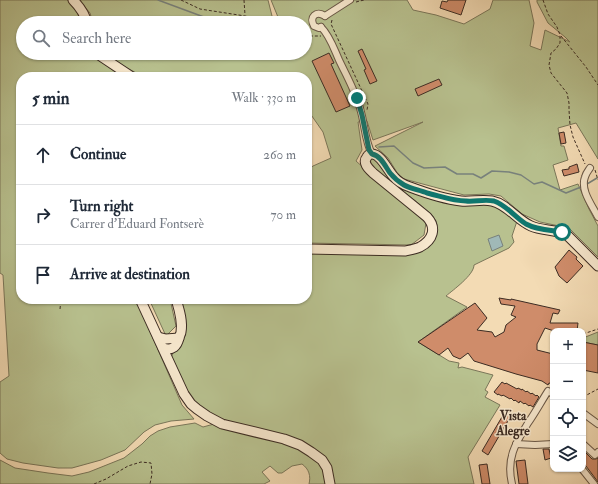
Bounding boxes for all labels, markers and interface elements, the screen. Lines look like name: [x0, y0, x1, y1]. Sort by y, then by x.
search box: [16, 16, 312, 60]
icon: search: [30, 27, 52, 49]
text: Search here: [62, 29, 131, 48]
text: 5 min: [32, 88, 70, 109]
route end: [348, 89, 366, 107]
text: Walk · 330 m: [232, 90, 296, 106]
icon: ahead: [32, 144, 54, 166]
text: Continue: [70, 145, 126, 164]
text: 260 m: [263, 147, 296, 163]
text: Turn right: [70, 197, 133, 216]
icon: right: [32, 204, 54, 226]
text: 70 m: [271, 207, 296, 223]
text: Carrer d'Eduard Fontserè: [70, 216, 204, 232]
route start: [553, 223, 571, 241]
icon: arrive: [32, 264, 54, 286]
text: Arrive at destination: [70, 265, 190, 284]
map controls: [550, 328, 586, 472]
button: +: [550, 328, 586, 364]
button: −: [550, 364, 586, 400]
button: locate: [550, 400, 586, 436]
district label: Vista Alegre: [495, 408, 530, 440]
button: layers: [550, 436, 586, 472]

